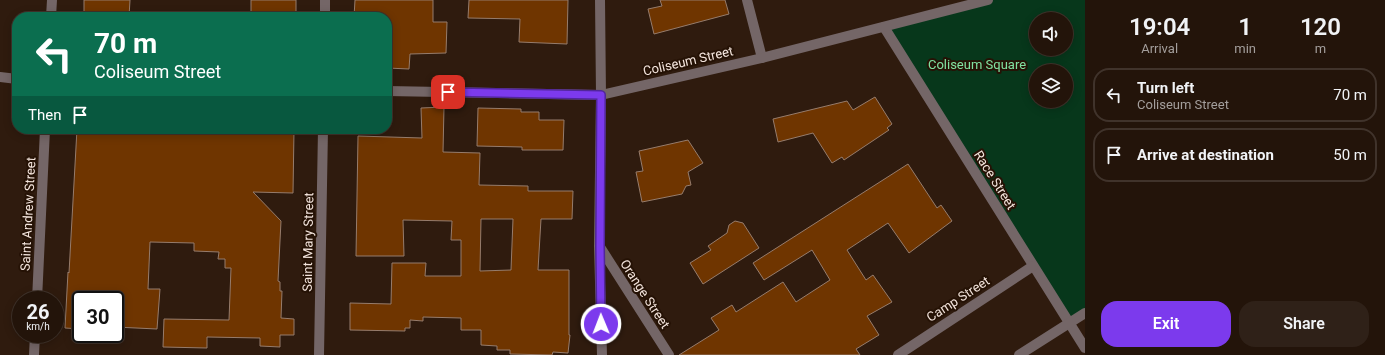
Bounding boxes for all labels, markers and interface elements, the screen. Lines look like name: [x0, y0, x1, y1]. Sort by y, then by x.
map controls: [1029, 12, 1073, 108]
button: sound: [1029, 12, 1073, 56]
text: 19:04: [1129, 13, 1190, 41]
text: 1: [1238, 13, 1252, 41]
text: 120: [1300, 13, 1341, 41]
text: 70 m: [94, 27, 157, 60]
icon: left: [28, 28, 80, 80]
text: Arrival: [1141, 41, 1178, 56]
text: min: [1234, 41, 1256, 56]
text: m: [1315, 41, 1326, 56]
street label: Coliseum Street: [642, 43, 734, 79]
park label: Coliseum Square: [928, 57, 1026, 72]
text: Coliseum Street: [94, 61, 221, 82]
button: layers: [1029, 64, 1073, 108]
pin: [431, 75, 465, 109]
text: Turn left: [1137, 79, 1194, 97]
icon: arrive: [437, 81, 459, 103]
icon: left: [1103, 84, 1125, 106]
text: 70 m: [1333, 86, 1367, 104]
text: Coliseum Street: [1137, 97, 1229, 112]
icon: arrive: [69, 104, 91, 126]
text: Then: [28, 106, 61, 124]
icon: arrive: [1103, 144, 1125, 166]
text: Arrive at destination: [1137, 146, 1274, 164]
text: 50 m: [1333, 146, 1367, 164]
street label: Race Street: [971, 148, 1019, 212]
street label: Saint Andrew Street: [18, 157, 38, 271]
street label: Saint Mary Street: [300, 192, 316, 292]
street label: Orange Street: [617, 257, 673, 331]
street label: Camp Street: [924, 273, 992, 325]
speed limit sign: 30: [72, 291, 124, 343]
text: 26: [27, 300, 49, 324]
button: Exit: [1101, 301, 1231, 347]
button: Share: [1239, 301, 1369, 347]
position arrow: [580, 303, 622, 345]
text: km/h: [26, 321, 50, 332]

